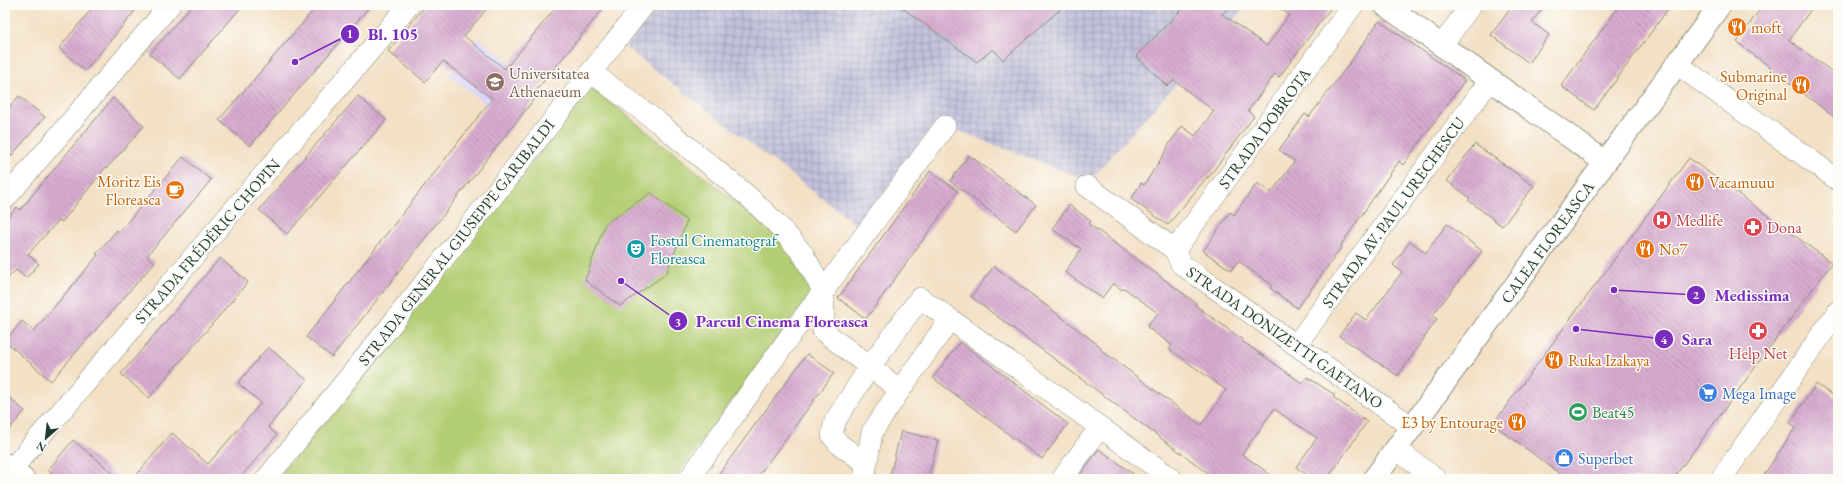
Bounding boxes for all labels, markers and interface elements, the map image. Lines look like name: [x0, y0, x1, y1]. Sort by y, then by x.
restaurant icon: moft: [1726, 16, 1748, 38]
place label: moft: [1751, 17, 1781, 38]
callout: Bl. 105: [340, 19, 427, 48]
text: Bl. 105: [368, 23, 418, 45]
text: 1: [347, 26, 353, 42]
place label: Universitatea Athenaeum: [508, 63, 590, 102]
street label: STRADA DOBROTA: [1213, 63, 1316, 193]
place label: Submarine Original: [1720, 66, 1787, 105]
school or university icon: Universitatea Athenaeum: [484, 71, 506, 93]
restaurant icon: Submarine Original: [1790, 74, 1812, 96]
street label: STRADA AV. PAUL URECHESCU: [1317, 113, 1470, 312]
street label: STRADA GENERAL GIUSEPPE GARIBALDI: [354, 114, 560, 370]
street label: STRADA FRÉDÉRIC CHOPIN: [130, 154, 285, 328]
place label: Moritz Eis Floreasca: [97, 171, 162, 210]
restaurant icon: Vacamuuu: [1684, 171, 1706, 193]
place label: Vacamuuu: [1709, 172, 1776, 193]
street label: CALEA FLOREASCA: [1496, 176, 1599, 308]
cafe icon: Moritz Eis Floreasca: [164, 179, 186, 201]
hospital icon: Medlife: [1651, 209, 1673, 231]
place label: Medlife: [1676, 210, 1723, 231]
pharmacy icon: Dona: [1742, 216, 1764, 238]
place label: Dona: [1767, 217, 1802, 238]
place label: Fostul Cinematograf Floreasca: [650, 230, 779, 269]
theatre icon: Fostul Cinematograf Floreasca: [625, 238, 647, 260]
restaurant icon: No7: [1634, 238, 1656, 260]
place label: No7: [1659, 239, 1688, 260]
street label: STRADA DONIZETTI GAETANO: [1182, 261, 1387, 414]
callout: Medissima: [1686, 281, 1798, 310]
text: Medissima: [1714, 284, 1790, 306]
text: 2: [1693, 287, 1700, 303]
callout: Parcul Cinema Floreasca: [668, 307, 876, 336]
text: Parcul Cinema Floreasca: [696, 310, 869, 332]
text: 3: [675, 314, 681, 330]
pharmacy icon: Help Net: [1747, 320, 1769, 342]
callout: Sara: [1654, 325, 1721, 354]
text: Sara: [1682, 328, 1713, 350]
text: 4: [1661, 332, 1668, 348]
place label: Help Net: [1729, 343, 1787, 364]
restaurant icon: Ruka Izakaya: [1543, 349, 1565, 371]
place label: Ruka Izakaya: [1568, 350, 1650, 371]
supermarket icon: Mega Image: [1697, 382, 1719, 404]
place label: Mega Image: [1722, 383, 1796, 404]
sports icon: Beat45: [1567, 401, 1589, 423]
place label: Beat45: [1592, 402, 1634, 423]
restaurant icon: E3 by Entourage: [1506, 411, 1528, 433]
place label: E3 by Entourage: [1401, 412, 1503, 433]
north arrow: [26, 418, 66, 458]
text: N: [34, 439, 49, 455]
shop icon: Superbet: [1553, 447, 1575, 469]
place label: Superbet: [1578, 448, 1633, 469]

